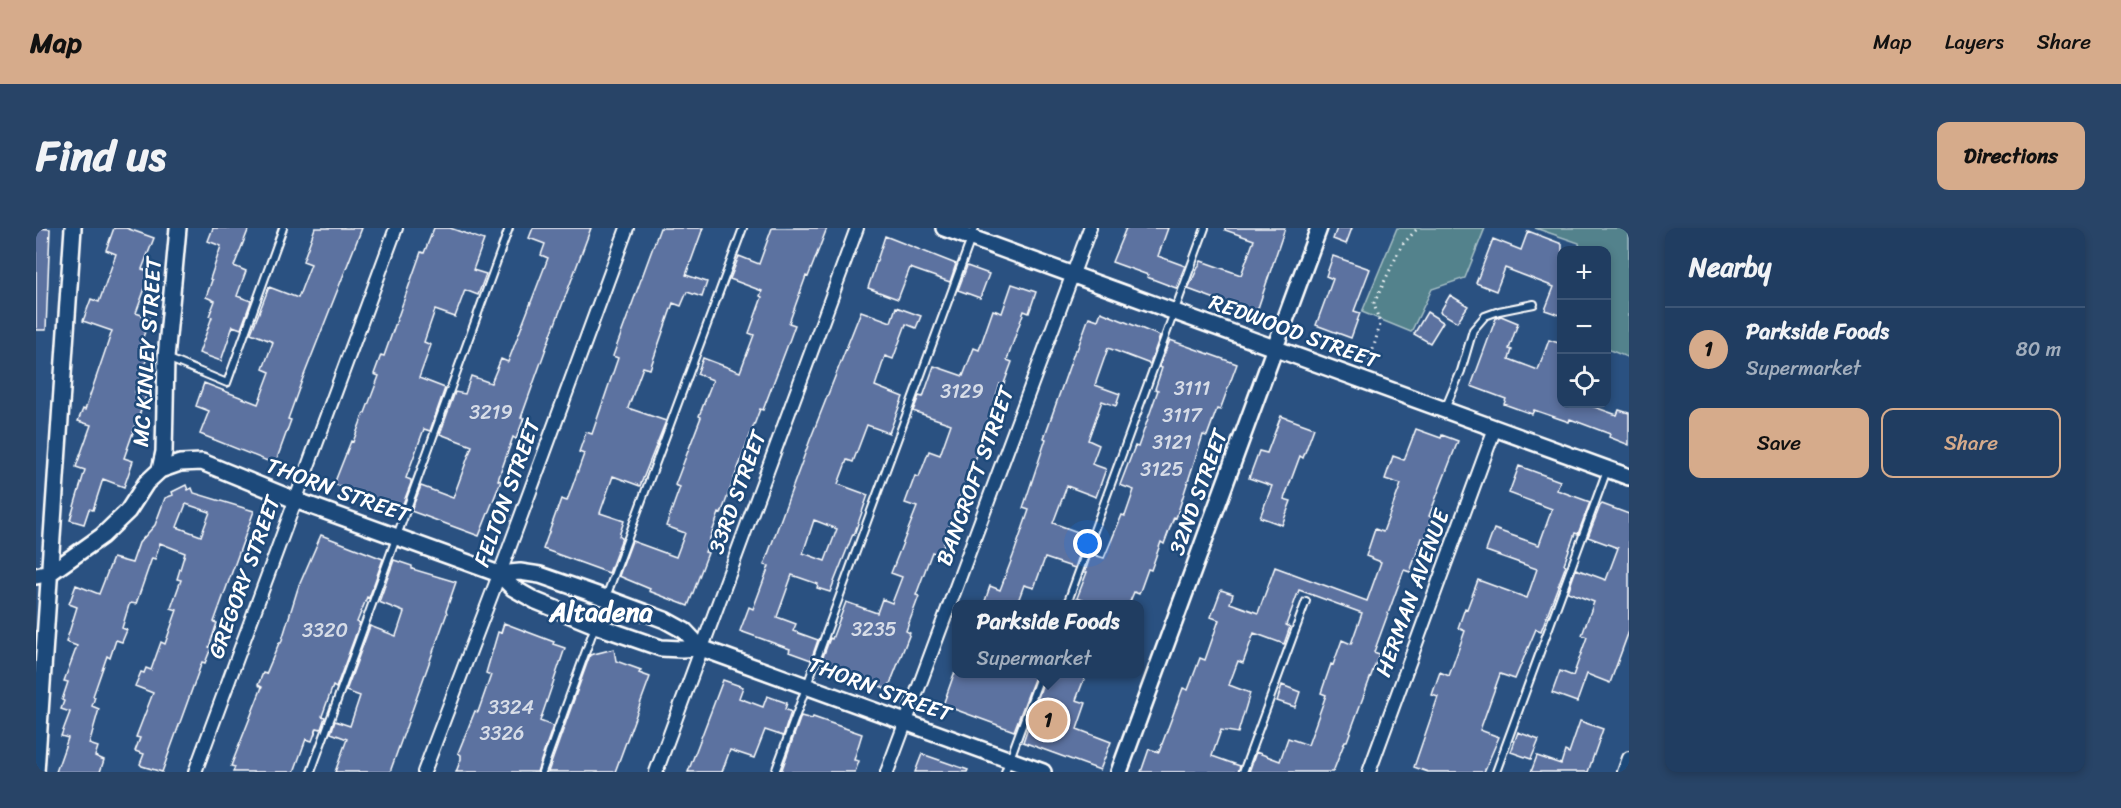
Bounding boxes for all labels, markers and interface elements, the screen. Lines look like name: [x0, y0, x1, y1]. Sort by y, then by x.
text: Map: [30, 18, 82, 67]
text: Map: [1873, 23, 1912, 61]
text: Layers: [1945, 23, 2004, 61]
text: Share: [2037, 23, 2091, 61]
text: Find us: [36, 119, 166, 193]
button: Directions: [1937, 122, 2085, 190]
text: Nearby: [1689, 244, 1771, 290]
map controls: [1557, 246, 1611, 408]
button: +: [1557, 246, 1611, 300]
street label: MC KINLEY STREET: [121, 254, 173, 448]
street label: REDWOOD STREET: [1204, 282, 1385, 380]
button: −: [1557, 300, 1611, 354]
text: Parkside Foods: [1746, 312, 1889, 351]
text: 1: [1704, 332, 1713, 367]
text: 80 m: [2016, 332, 2061, 367]
text: Supermarket: [1746, 351, 1861, 386]
button: locate: [1557, 354, 1611, 408]
house number: 3111: [1174, 371, 1210, 406]
house number: 3129: [940, 374, 984, 409]
street label: BANCROFT STREET: [924, 379, 1026, 571]
house number: 3219: [469, 395, 513, 430]
house number: 3117: [1162, 398, 1203, 433]
button: Save: [1689, 408, 1869, 478]
button: Share: [1881, 408, 2061, 478]
street label: FELTON STREET: [462, 412, 552, 572]
street label: 32ND STREET: [1157, 422, 1239, 560]
street label: 33RD STREET: [697, 424, 778, 559]
house number: 3121: [1152, 425, 1192, 460]
street label: THORN STREET: [261, 446, 417, 534]
house number: 3125: [1140, 452, 1184, 487]
street label: GREGORY STREET: [196, 489, 292, 664]
street label: HERMAN AVENUE: [1364, 502, 1461, 682]
your location: [1073, 529, 1102, 558]
district label: Altadena: [548, 589, 653, 635]
popup: [952, 600, 1144, 678]
text: Parkside Foods: [976, 602, 1120, 641]
house number: 3235: [851, 612, 897, 647]
house number: 3320: [302, 613, 348, 648]
text: Supermarket: [976, 641, 1091, 676]
street label: THORN STREET: [803, 645, 959, 733]
house number: 3324: [488, 690, 534, 725]
pin: 1: [1028, 698, 1068, 742]
house number: 3326: [480, 716, 524, 751]

